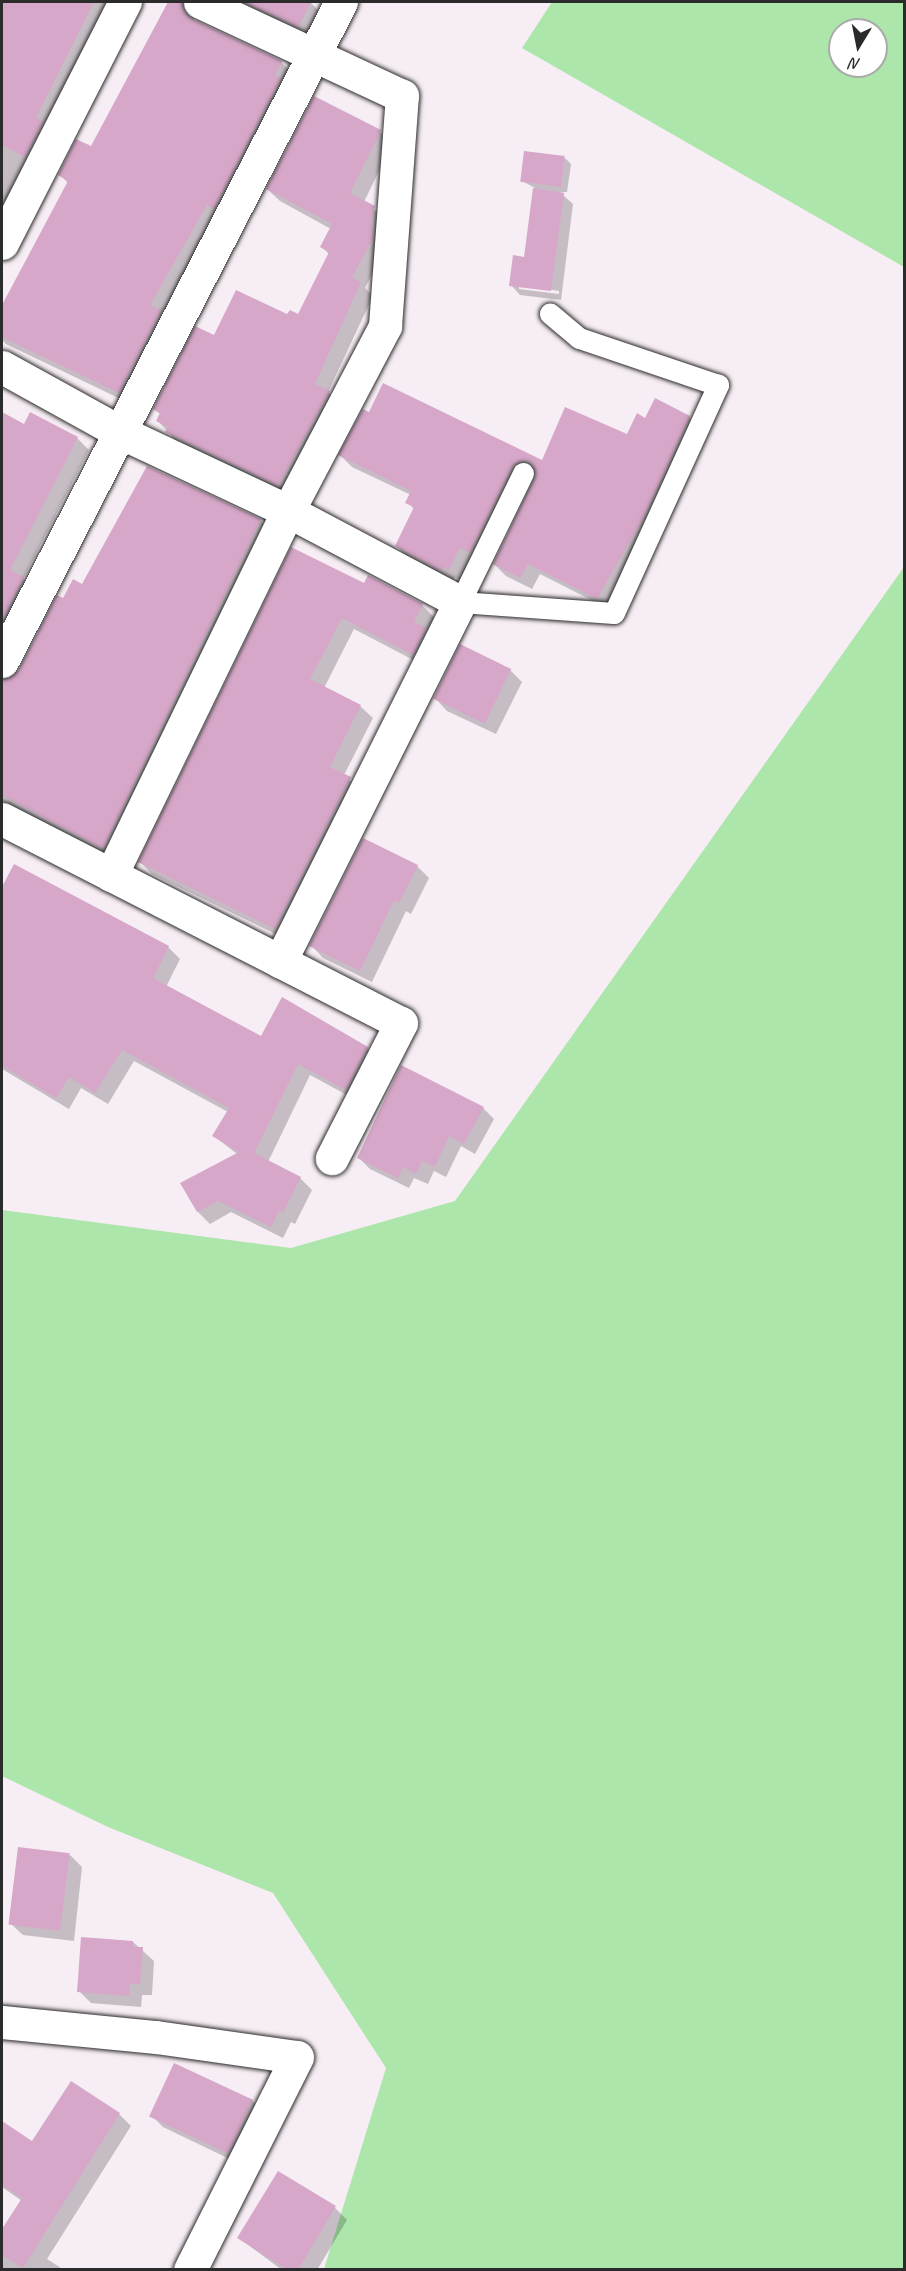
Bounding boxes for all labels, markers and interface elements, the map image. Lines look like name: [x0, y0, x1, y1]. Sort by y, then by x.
north arrow: [828, 18, 888, 78]
text: N: [849, 53, 862, 74]

